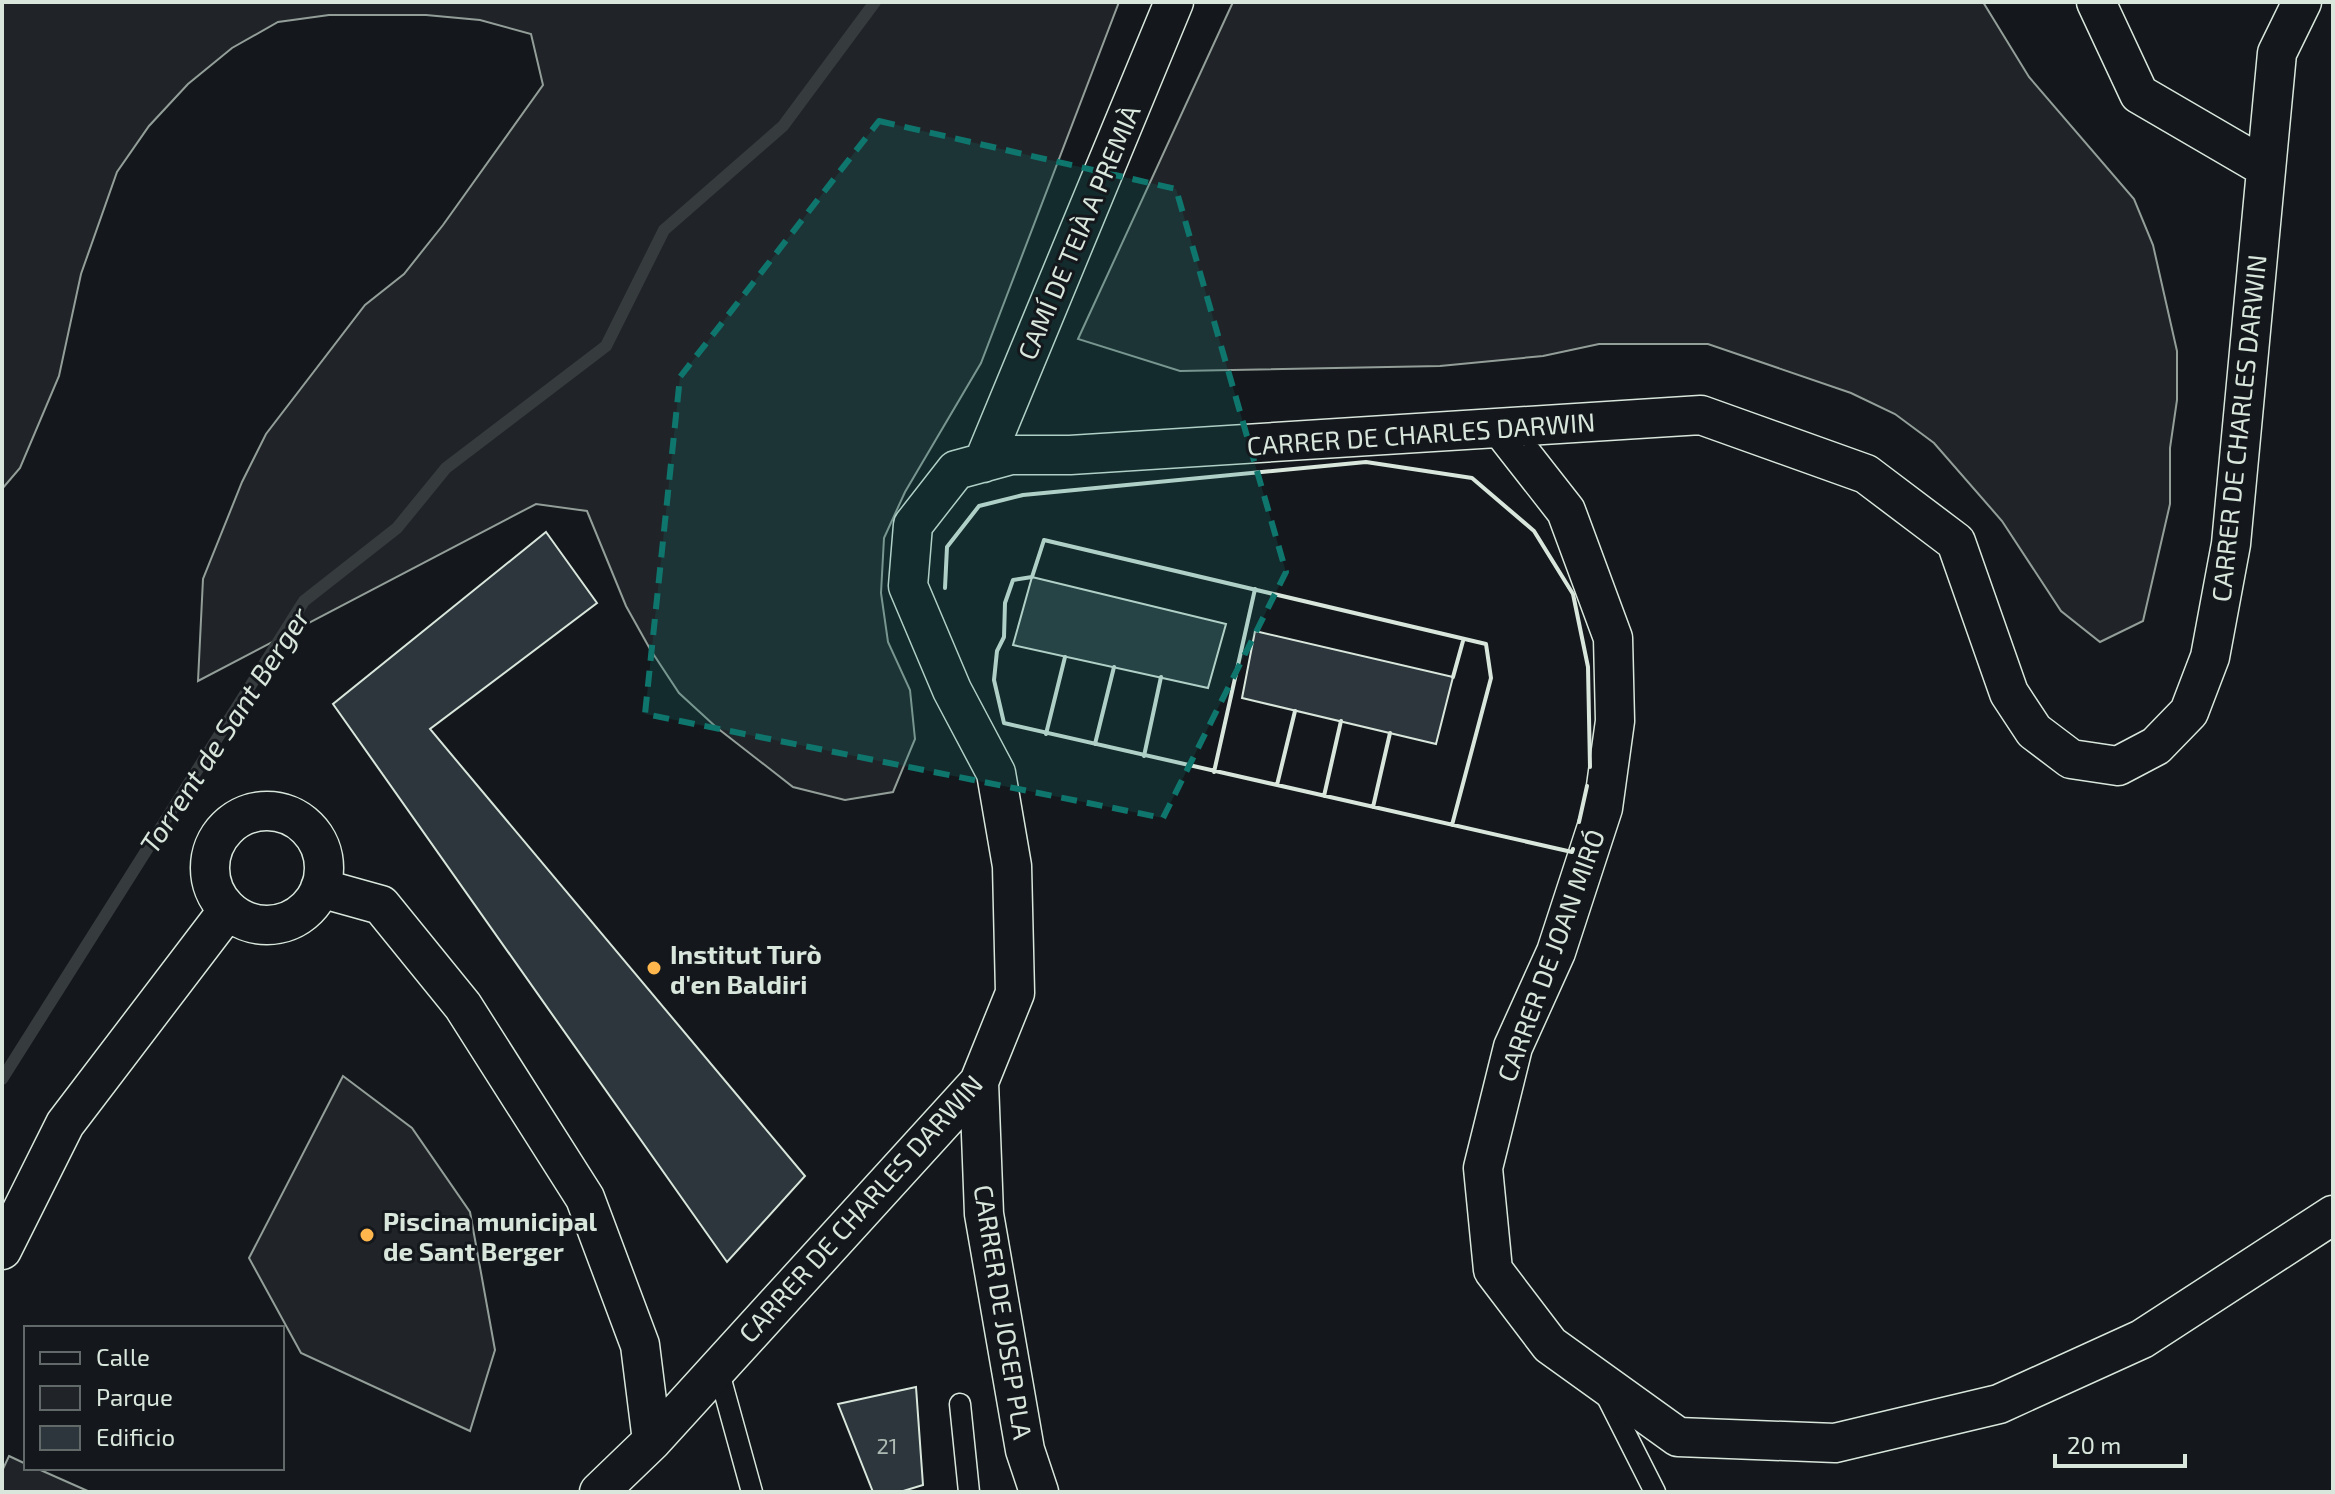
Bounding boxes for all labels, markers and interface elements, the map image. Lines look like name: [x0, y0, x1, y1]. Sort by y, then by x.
street label: CAMÍ DE TEIÀ A PREMIÀ: [1010, 100, 1146, 364]
street label: CARRER DE CHARLES DARWIN: [2204, 253, 2272, 603]
street label: CARRER DE CHARLES DARWIN: [1246, 405, 1596, 461]
water label: Torrent de Sant Berger: [132, 600, 317, 859]
street label: CARRER DE JOAN MIRÓ: [1490, 825, 1610, 1085]
place label: Institut Turò d'en Baldiri: [670, 938, 822, 999]
marker: Institut Turò d'en Baldiri: [645, 959, 663, 977]
street label: CARRER DE CHARLES DARWIN: [732, 1068, 988, 1348]
street label: CARRER DE JOSEP PLA: [969, 1182, 1039, 1442]
place label: Piscina municipal de Sant Berger: [383, 1205, 597, 1266]
marker: Piscina municipal de Sant Berger: [358, 1226, 376, 1244]
legend: [24, 1326, 284, 1470]
text: Calle: [96, 1342, 150, 1371]
text: Parque: [96, 1382, 173, 1411]
scale bar: [2055, 1418, 2185, 1468]
text: Edificio: [96, 1422, 175, 1451]
text: 20 m: [2067, 1430, 2121, 1459]
house number: 21: [876, 1432, 898, 1458]

